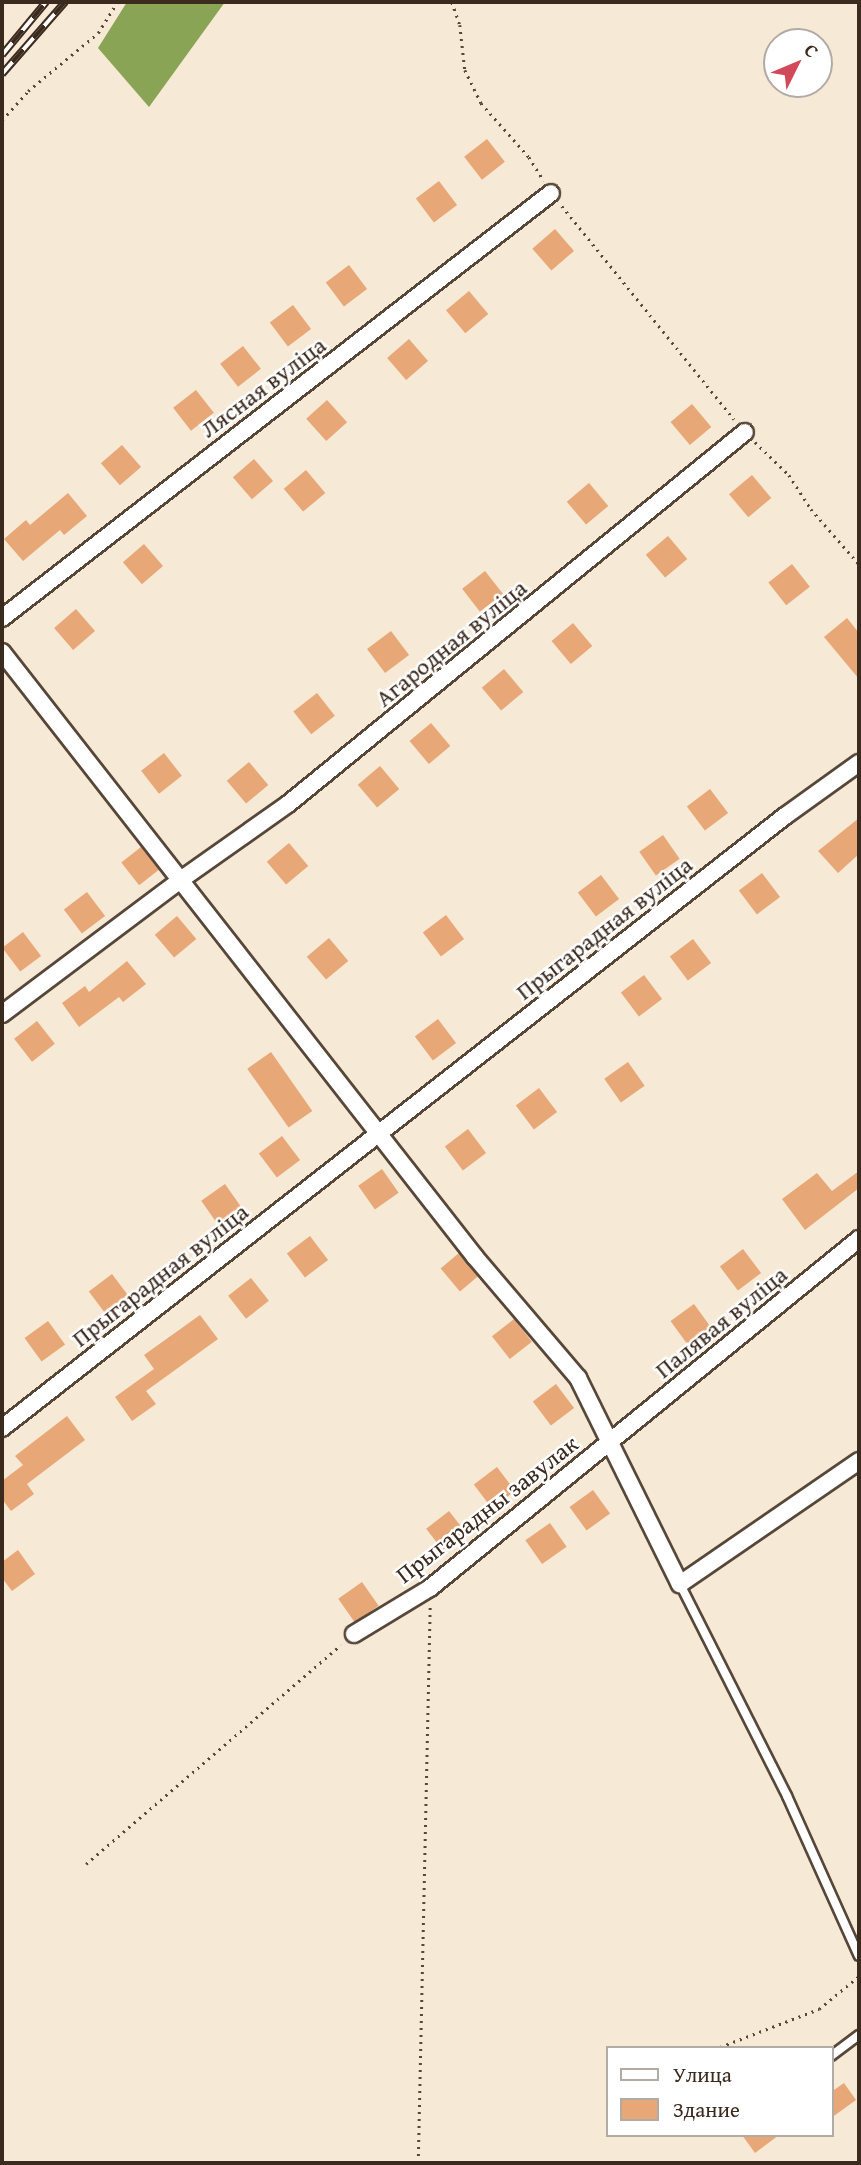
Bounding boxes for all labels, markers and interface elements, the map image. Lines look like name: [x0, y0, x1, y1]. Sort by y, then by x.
north arrow: [763, 28, 833, 98]
text: С: [798, 37, 826, 64]
street label: Лясная вуліца: [195, 330, 331, 444]
street label: Агародная вуліца: [370, 573, 532, 713]
street label: Прыгарадная вуліца: [510, 850, 698, 1006]
street label: Прыгарадная вуліца: [66, 1197, 254, 1353]
street label: Палявая вуліца: [649, 1260, 793, 1384]
street label: Прыгарадны завулак: [390, 1429, 584, 1589]
legend: [606, 2046, 833, 2137]
text: Улица: [673, 2059, 732, 2090]
text: Здание: [673, 2094, 740, 2125]

